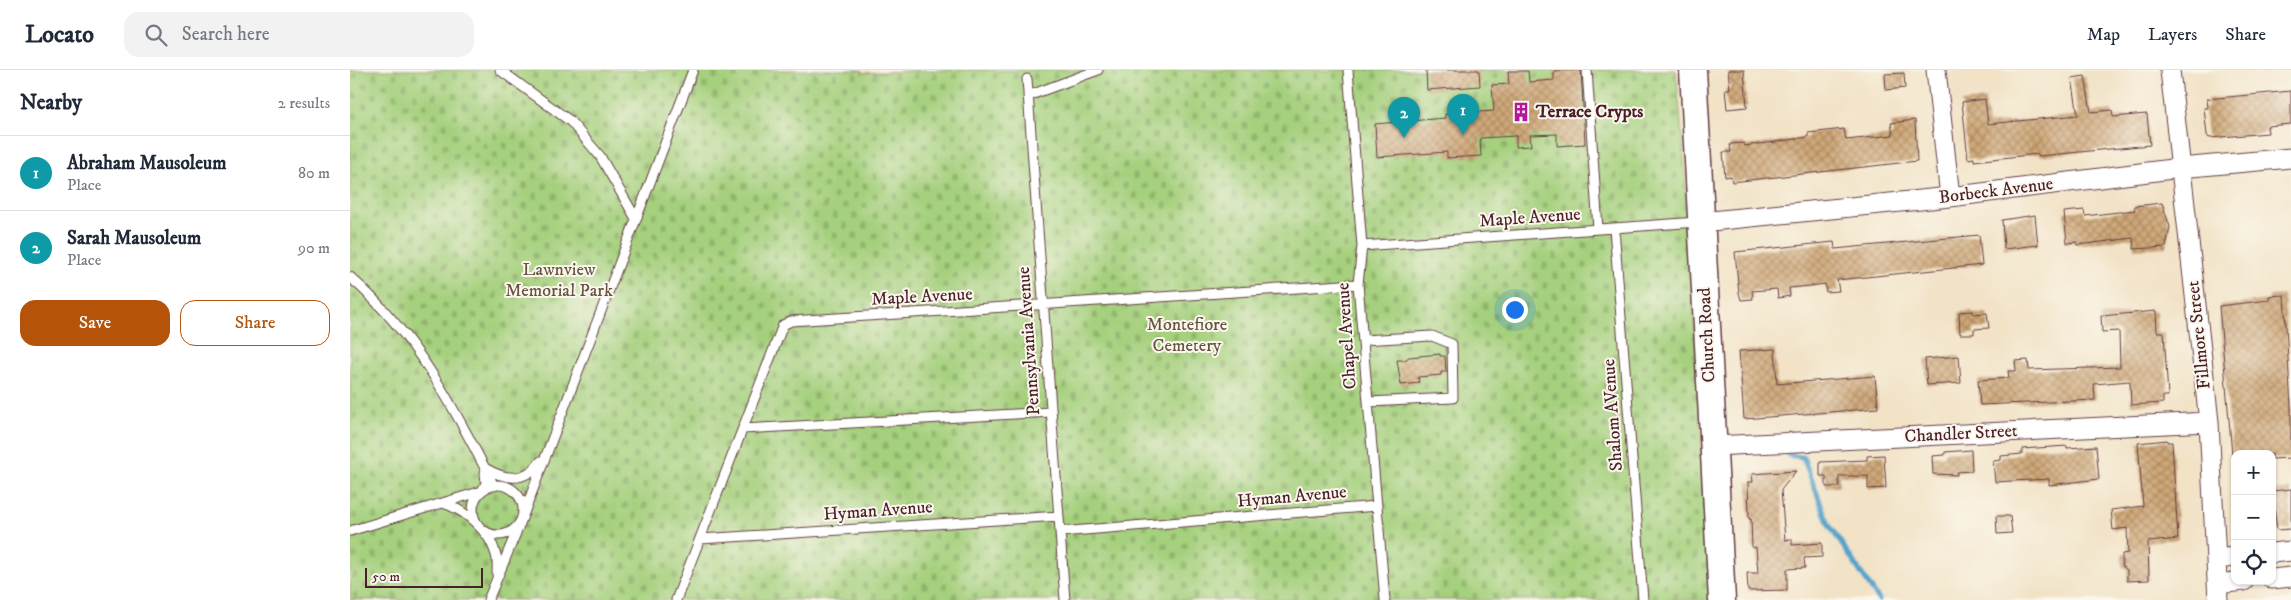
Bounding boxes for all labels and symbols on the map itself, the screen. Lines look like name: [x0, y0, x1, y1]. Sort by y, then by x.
pin: 1: [1447, 94, 1479, 135]
pin: 2: [1388, 97, 1420, 138]
building icon: Terrace Crypts: [1510, 101, 1532, 123]
place label: Terrace Crypts: [1535, 101, 1643, 123]
street label: Borbeck Avenue: [1938, 173, 2054, 209]
street label: Maple Avenue: [1479, 203, 1581, 233]
park label: Lawnview Memorial Park: [505, 259, 613, 302]
street label: Pennsylvania Avenue: [1013, 266, 1045, 416]
street label: Fillmore Street: [2182, 279, 2216, 390]
street label: Chapel Avenue: [1332, 282, 1362, 390]
street label: Maple Avenue: [871, 283, 973, 311]
street label: Church Road: [1694, 287, 1720, 383]
your location: [1502, 297, 1528, 323]
park label: Montefiore Cemetery: [1147, 314, 1227, 357]
street label: Shalom AVenue: [1598, 358, 1628, 472]
street label: Chandler Street: [1904, 420, 2018, 448]
street label: Hyman Avenue: [1236, 481, 1348, 513]
street label: Hyman Avenue: [823, 496, 933, 526]
scale bar: [365, 565, 482, 588]

